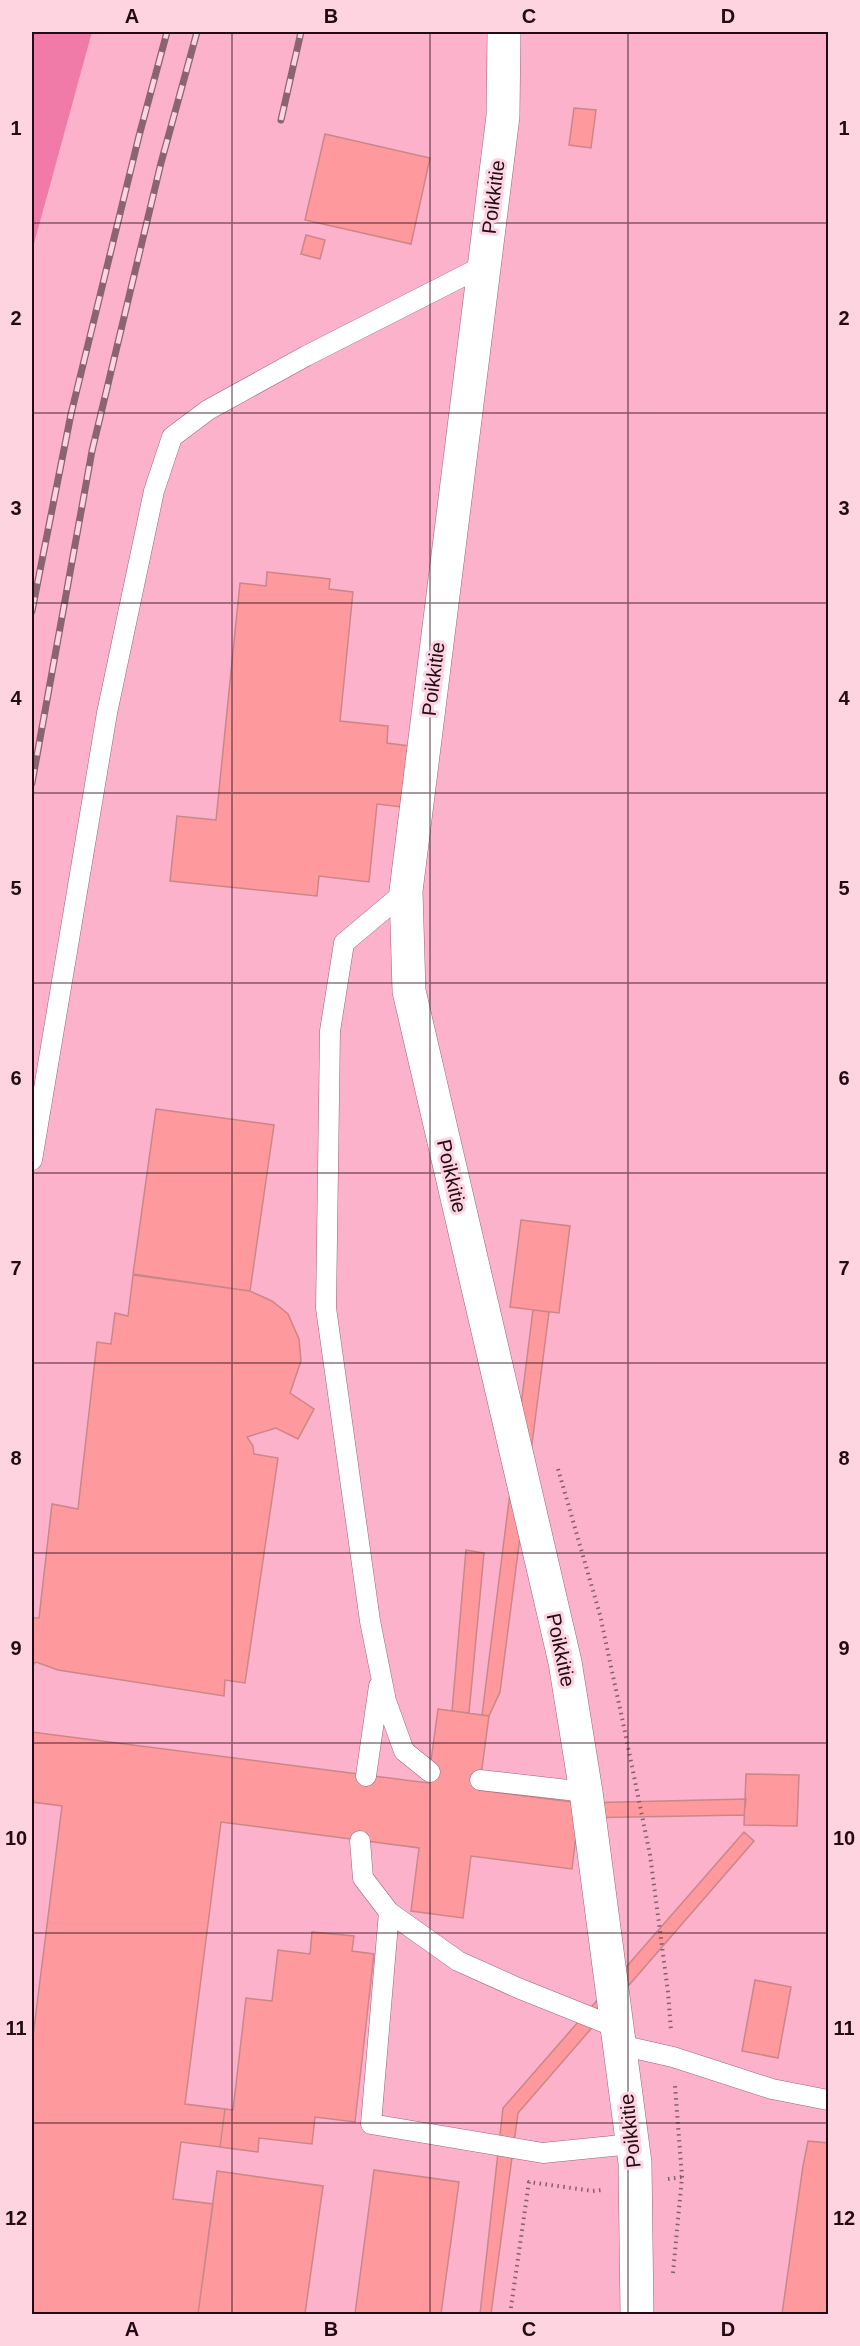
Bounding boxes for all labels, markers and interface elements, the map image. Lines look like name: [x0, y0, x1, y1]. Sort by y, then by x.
text: A: [125, 5, 139, 27]
text: B: [324, 5, 338, 27]
text: C: [522, 5, 536, 27]
text: D: [721, 5, 735, 27]
text: 1: [10, 117, 22, 139]
text: 1: [838, 117, 850, 139]
street label: Poikkitie: [478, 159, 508, 235]
text: 2: [10, 307, 22, 329]
text: 2: [838, 307, 850, 329]
text: 3: [10, 497, 22, 519]
text: 3: [838, 497, 850, 519]
street label: Poikkitie: [418, 641, 448, 717]
text: 4: [10, 687, 22, 709]
text: 4: [838, 687, 850, 709]
text: 5: [10, 877, 22, 899]
text: 5: [838, 877, 850, 899]
text: 6: [10, 1067, 22, 1089]
text: 6: [838, 1067, 850, 1089]
street label: Poikkitie: [433, 1137, 471, 1215]
text: 7: [10, 1257, 22, 1279]
text: 7: [838, 1257, 850, 1279]
text: 8: [10, 1447, 22, 1469]
text: 8: [838, 1447, 850, 1469]
street label: Poikkitie: [542, 1611, 580, 1689]
text: 9: [10, 1637, 22, 1659]
text: 9: [838, 1637, 850, 1659]
text: 10: [5, 1827, 27, 1849]
text: 10: [833, 1827, 855, 1849]
text: 11: [5, 2017, 27, 2039]
text: 11: [833, 2017, 855, 2039]
street label: Poikkitie: [615, 2093, 645, 2169]
text: 12: [5, 2207, 27, 2229]
text: 12: [833, 2207, 855, 2229]
text: A: [125, 2318, 139, 2340]
text: B: [324, 2318, 338, 2340]
text: C: [522, 2318, 536, 2340]
text: D: [721, 2318, 735, 2340]

